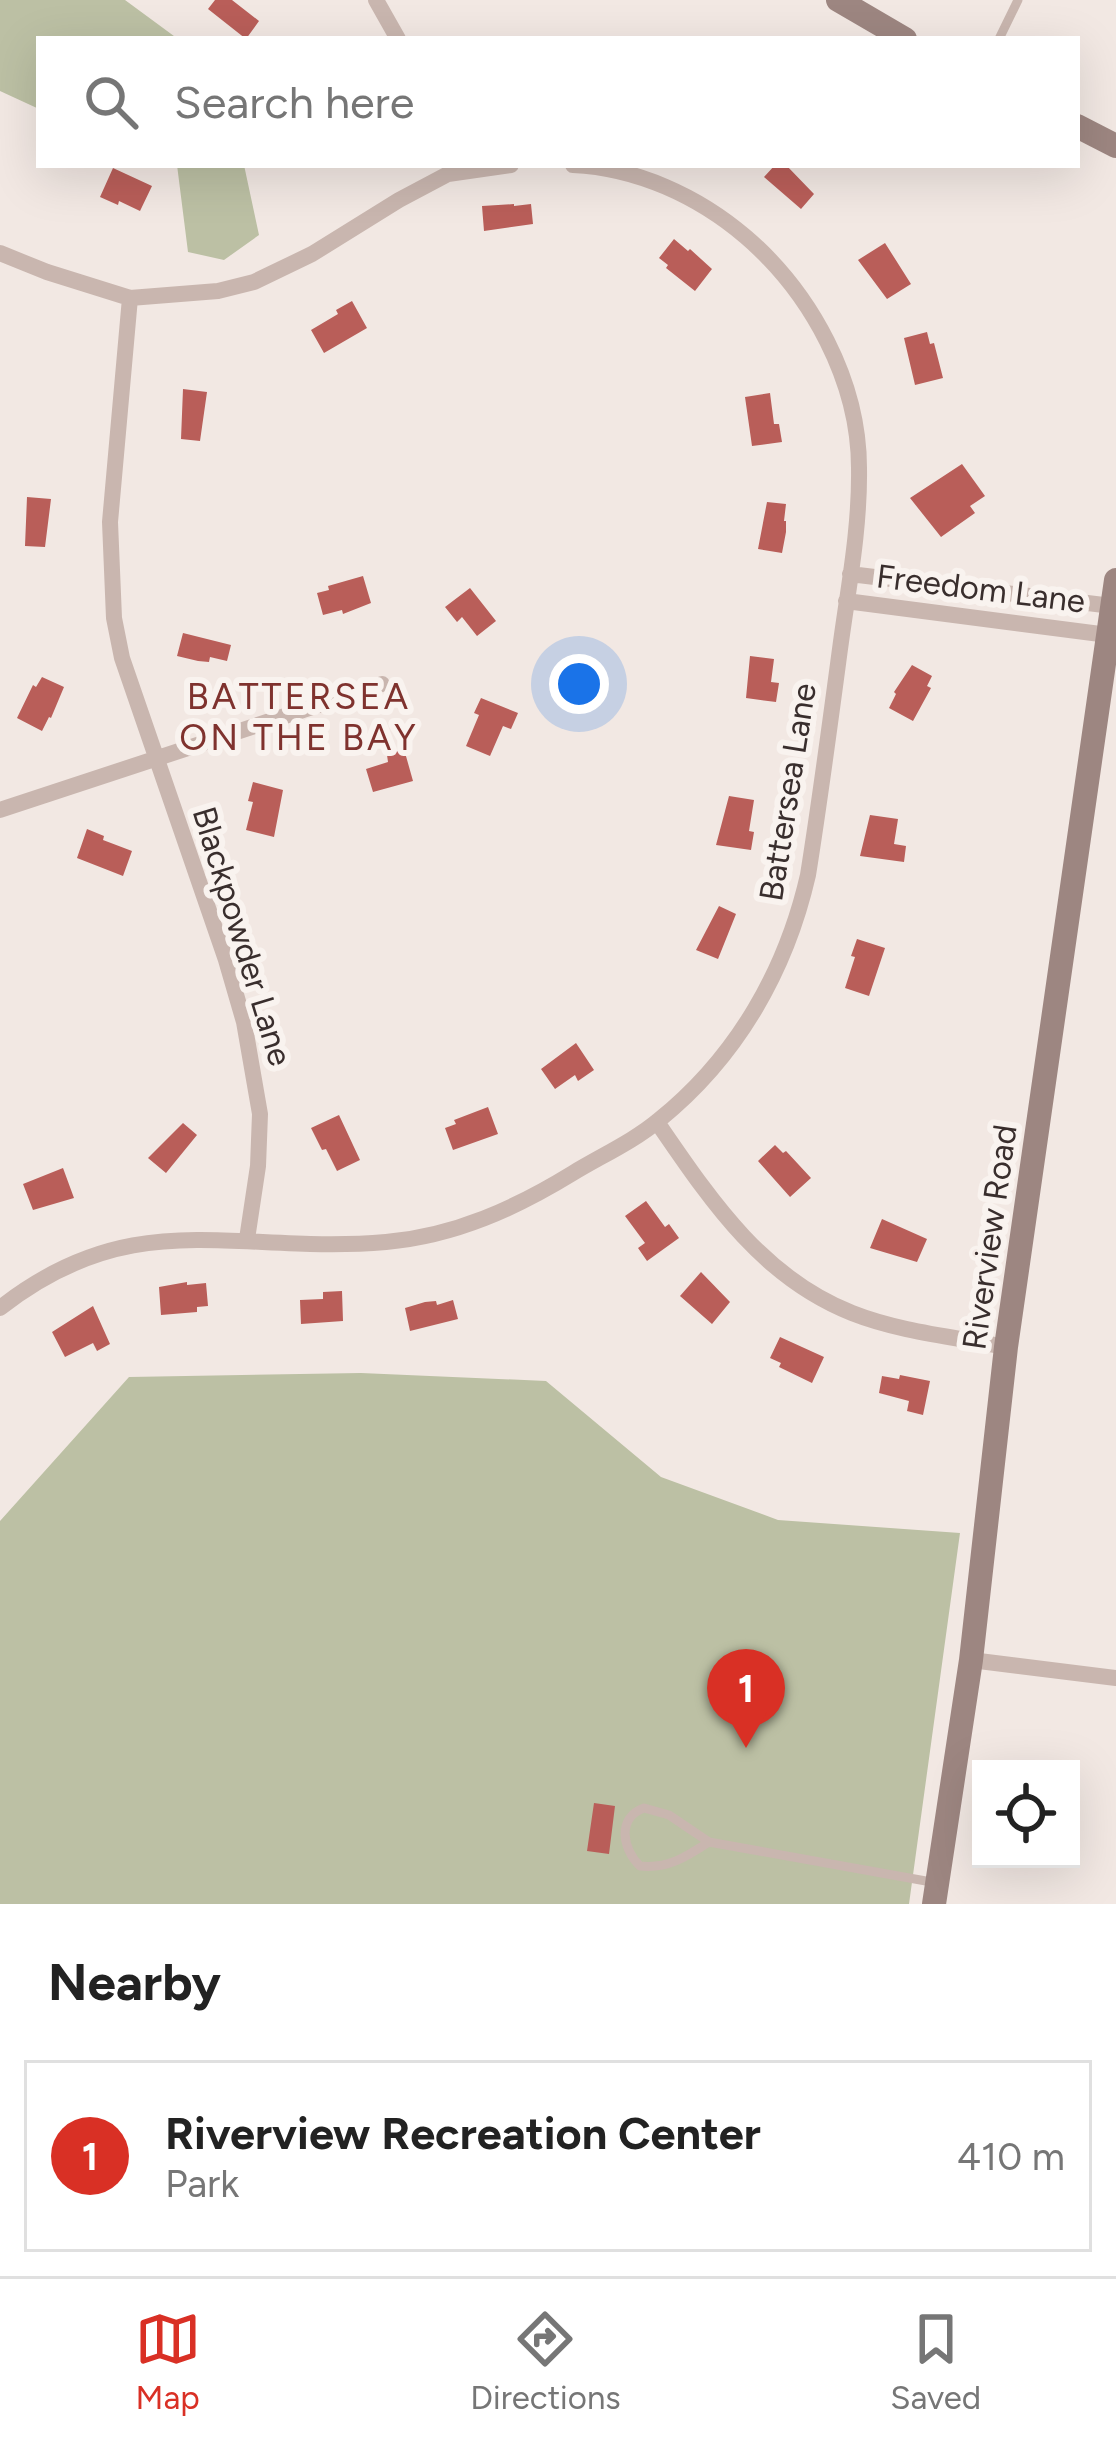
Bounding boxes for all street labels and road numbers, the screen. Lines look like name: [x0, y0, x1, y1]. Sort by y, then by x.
street label: Freedom Lane: [874, 556, 1087, 621]
street label: Battersea Lane: [751, 680, 824, 904]
street label: Blackpowder Lane: [185, 802, 300, 1070]
street label: Riverview Road: [954, 1122, 1025, 1352]

